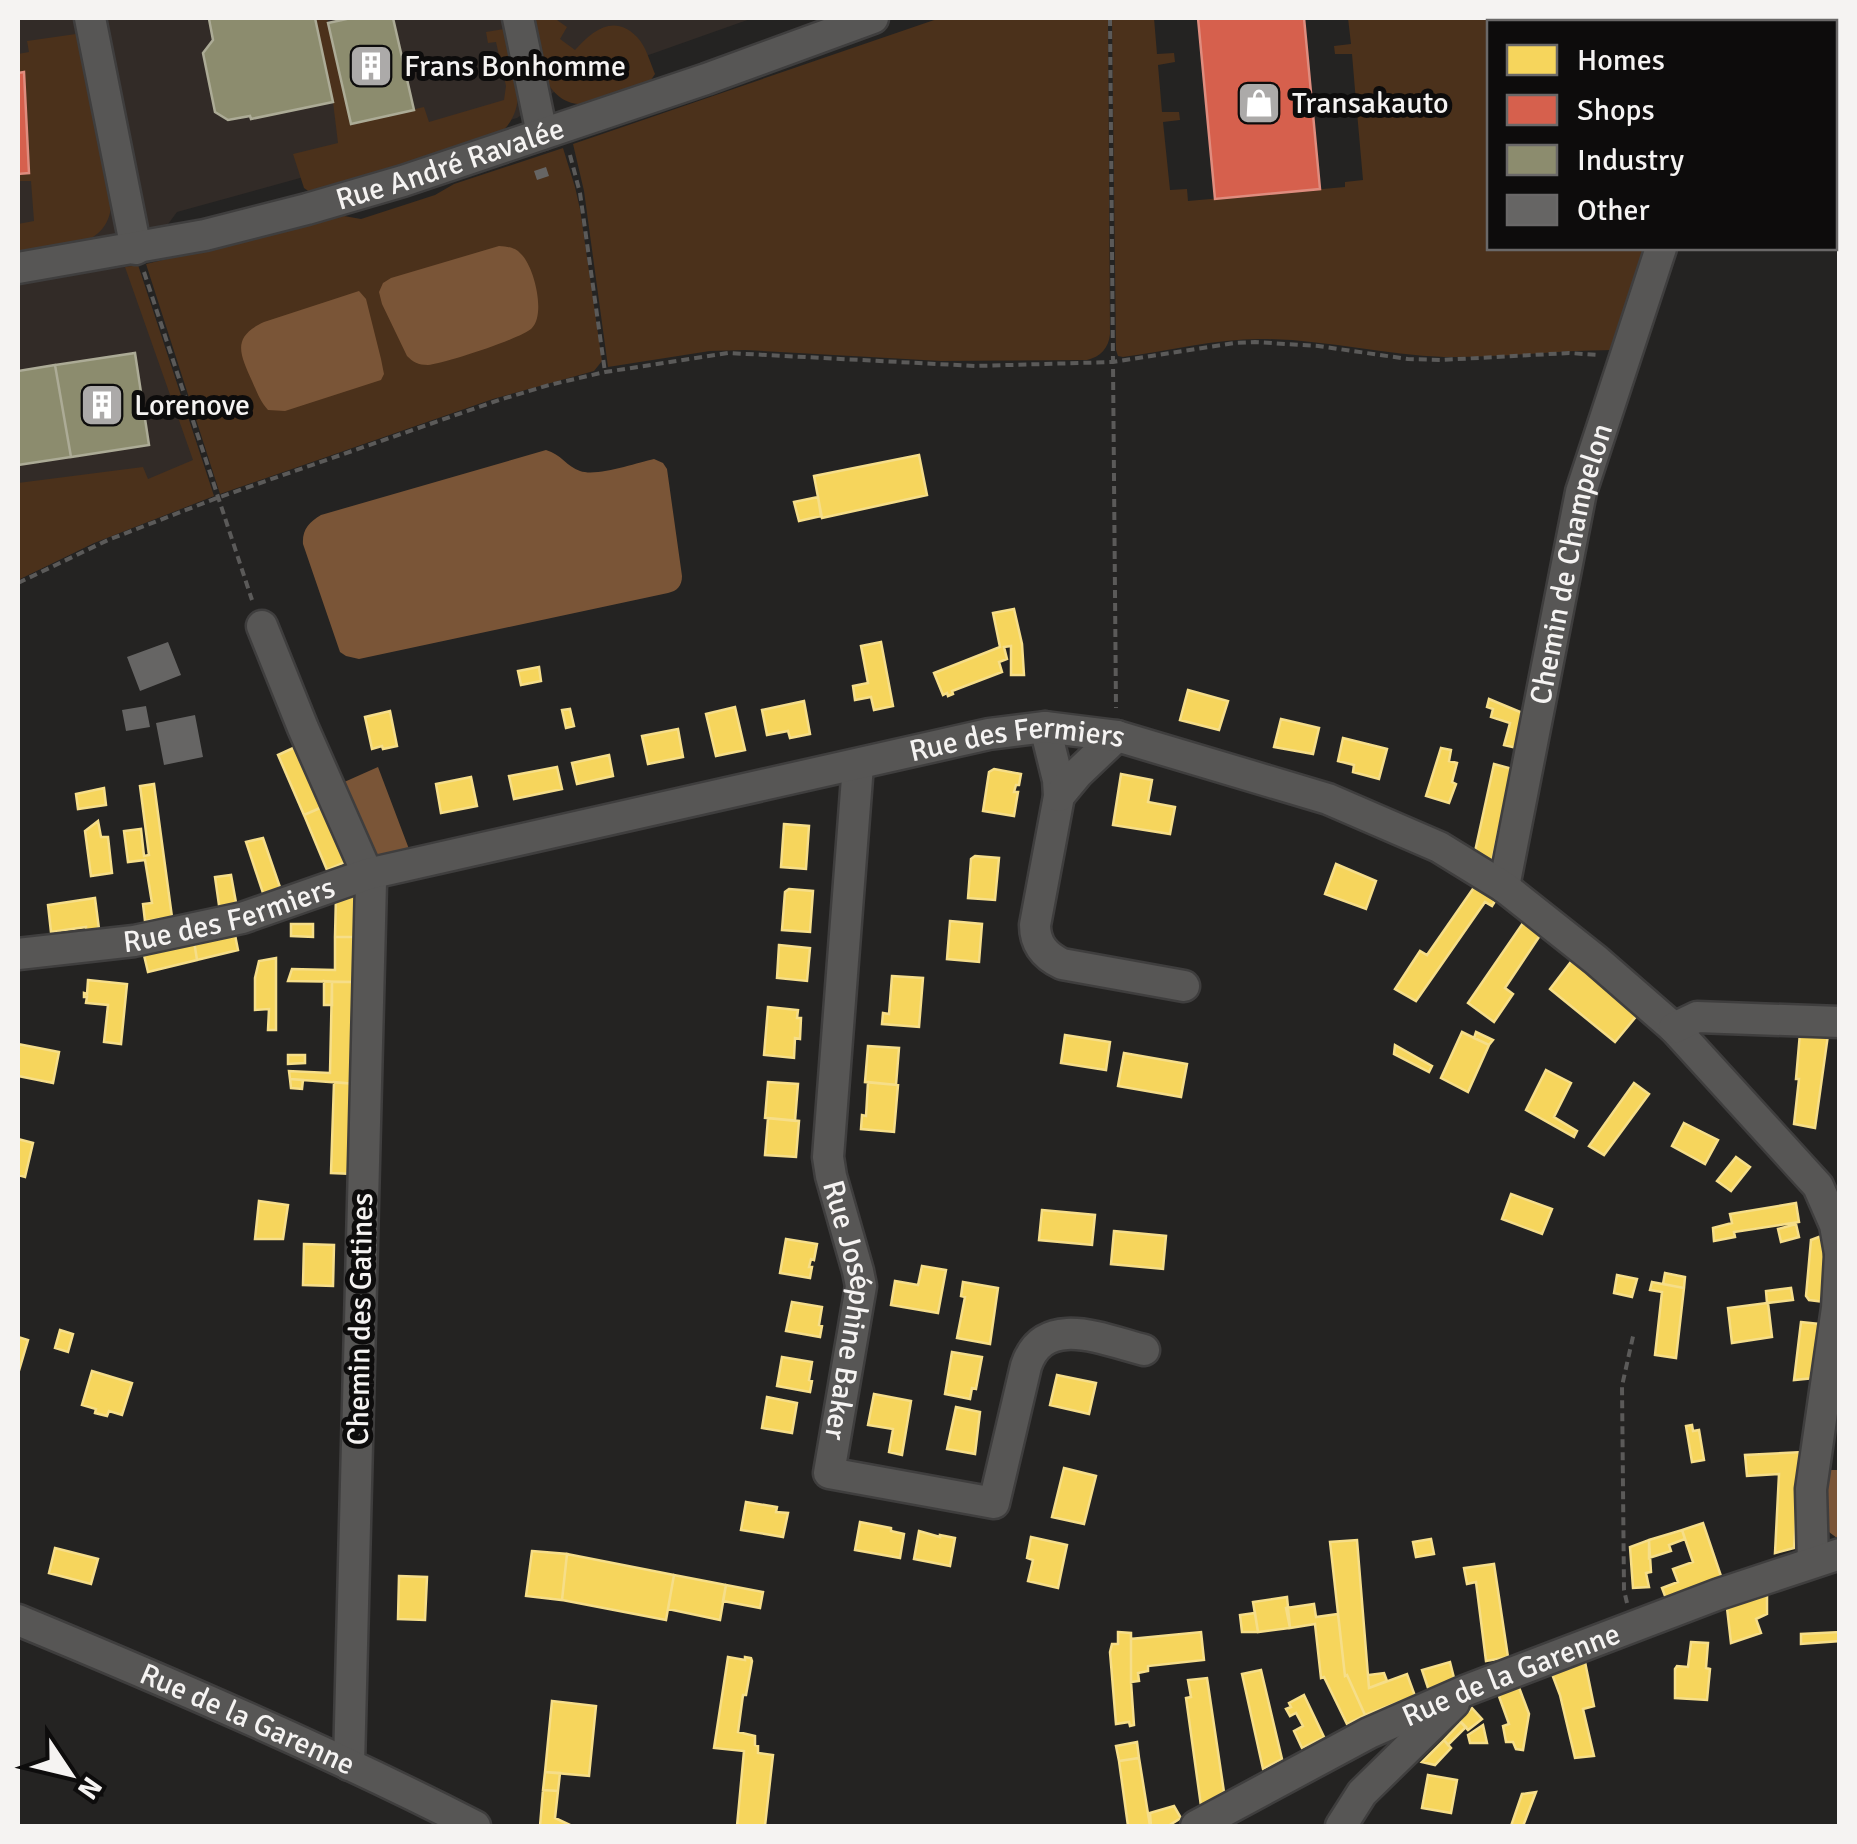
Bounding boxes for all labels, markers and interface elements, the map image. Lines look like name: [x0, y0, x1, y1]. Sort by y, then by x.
legend: [1487, 20, 1837, 250]
text: Homes: [1577, 42, 1665, 79]
building icon: Frans Bonhomme: [348, 43, 394, 89]
place label: Frans Bonhomme: [404, 48, 626, 85]
shop icon: Transakauto: [1236, 80, 1282, 126]
place label: Transakauto: [1292, 85, 1449, 122]
text: Shops: [1577, 92, 1655, 129]
street label: Rue André Ravalée: [332, 110, 569, 219]
text: Industry: [1577, 142, 1684, 179]
text: Other: [1577, 192, 1650, 229]
building icon: Lorenove: [79, 382, 125, 428]
place label: Lorenove: [134, 387, 250, 424]
street label: Chemin de Champelon: [1522, 419, 1621, 708]
street label: Rue des Fermiers: [906, 709, 1130, 770]
street label: Rue des Fermiers: [121, 869, 340, 961]
street label: Rue Joséphine Baker: [814, 1176, 879, 1443]
street label: Chemin des Gatines: [340, 1192, 381, 1446]
street label: Rue de la Garenne: [1396, 1615, 1625, 1735]
street label: Rue de la Garenne: [134, 1655, 361, 1784]
north arrow: [20, 1724, 120, 1824]
text: N: [70, 1770, 109, 1805]

